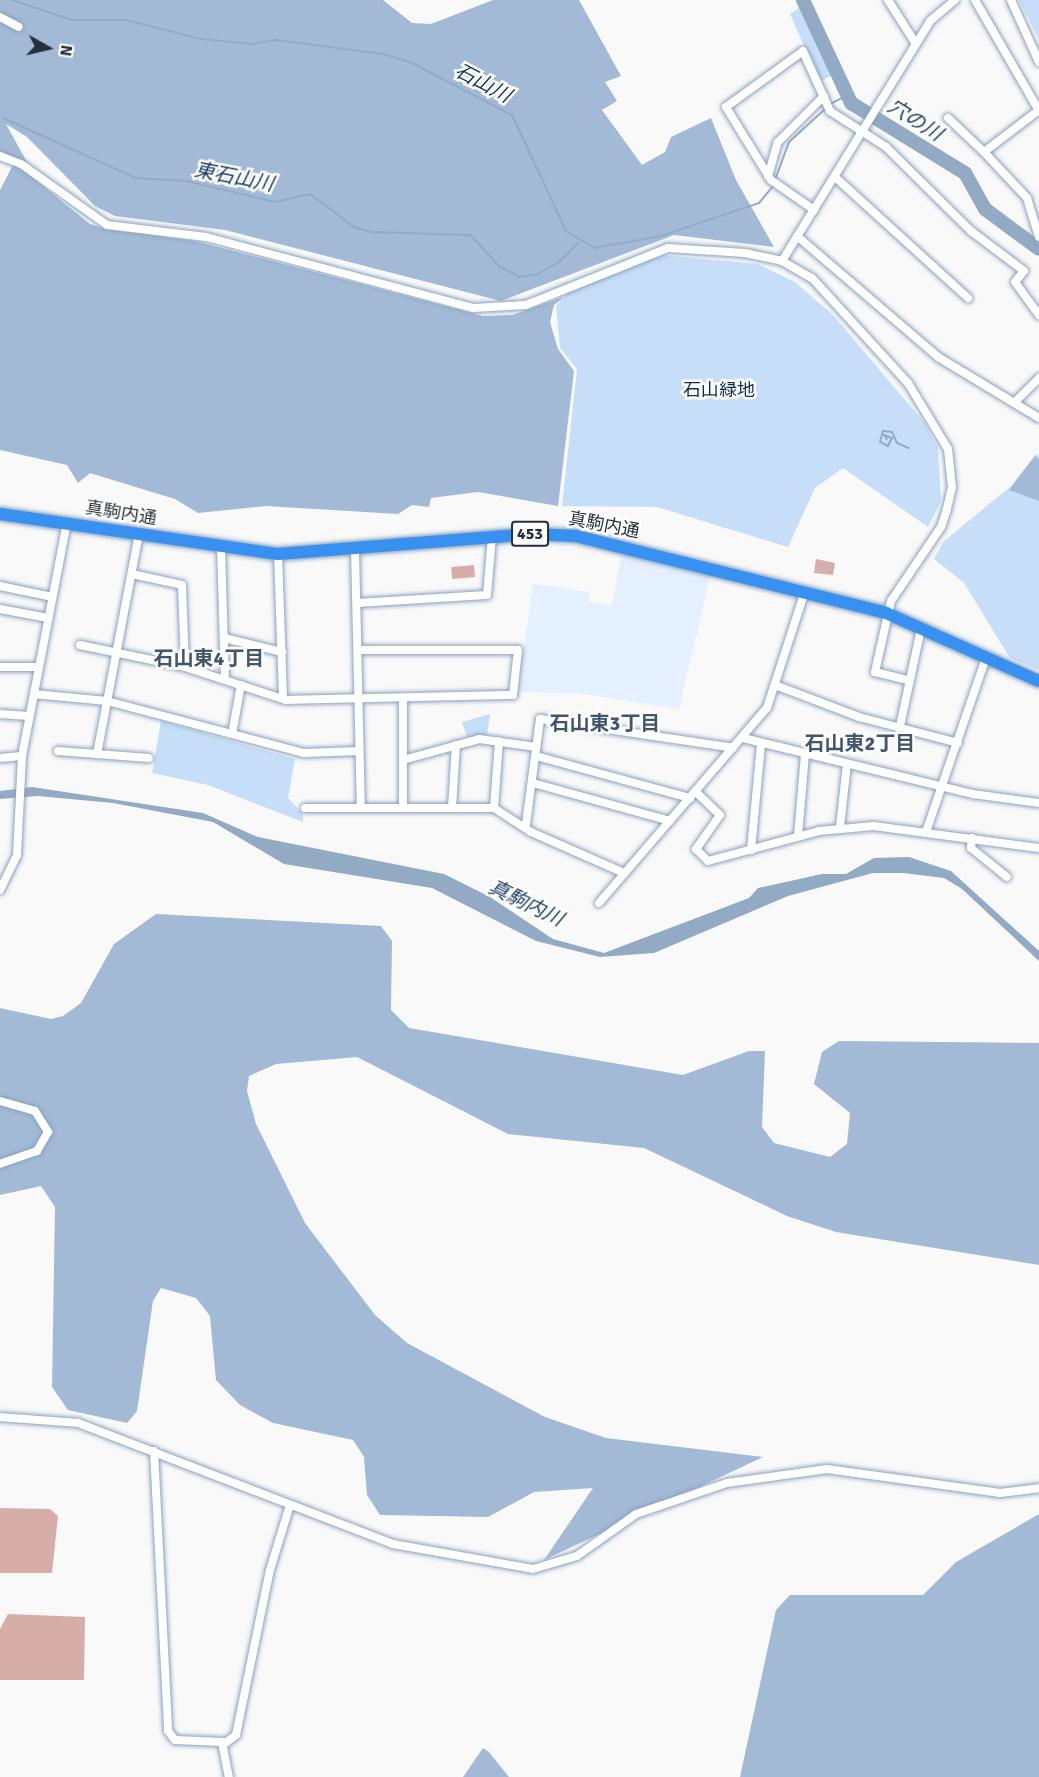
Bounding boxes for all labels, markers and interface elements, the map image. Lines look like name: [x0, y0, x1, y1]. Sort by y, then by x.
north arrow: [18, 18, 78, 78]
text: N: [55, 44, 77, 57]
water label: 石山川: [451, 58, 515, 108]
water label: 穴の川: [883, 94, 947, 146]
water label: 東石山川: [192, 158, 276, 196]
park label: 石山緑地: [683, 379, 755, 401]
street label: 真駒内通: [84, 497, 158, 529]
street label: 真駒内通: [567, 508, 641, 542]
road number: 453: [510, 521, 550, 547]
district label: 石山東4丁目: [154, 646, 264, 670]
district label: 石山東3丁目: [550, 711, 660, 735]
district label: 石山東2丁目: [805, 731, 915, 755]
water label: 真駒内川: [485, 875, 567, 931]

